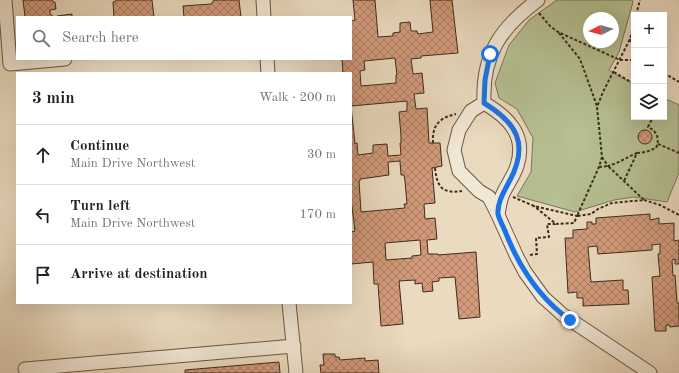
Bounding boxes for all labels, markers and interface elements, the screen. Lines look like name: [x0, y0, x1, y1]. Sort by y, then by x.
north arrow: [583, 12, 619, 48]
map controls: [631, 12, 667, 120]
button: +: [631, 12, 667, 48]
search box: [16, 16, 352, 60]
icon: search: [30, 27, 52, 49]
text: Search here: [62, 31, 139, 46]
route start: [481, 45, 499, 63]
button: −: [631, 48, 667, 84]
button: layers: [631, 84, 667, 120]
text: 3 min: [32, 90, 75, 107]
text: Walk · 200 m: [259, 91, 336, 104]
text: Continue: [70, 139, 129, 154]
icon: ahead: [32, 144, 54, 166]
text: 30 m: [307, 148, 336, 161]
text: Main Drive Northwest: [70, 157, 195, 170]
text: Turn left: [70, 199, 130, 214]
icon: left: [32, 204, 54, 226]
text: 170 m: [299, 208, 336, 221]
text: Main Drive Northwest: [70, 217, 195, 230]
icon: arrive: [32, 264, 54, 286]
text: Arrive at destination: [70, 267, 208, 282]
route end: [561, 311, 579, 329]

